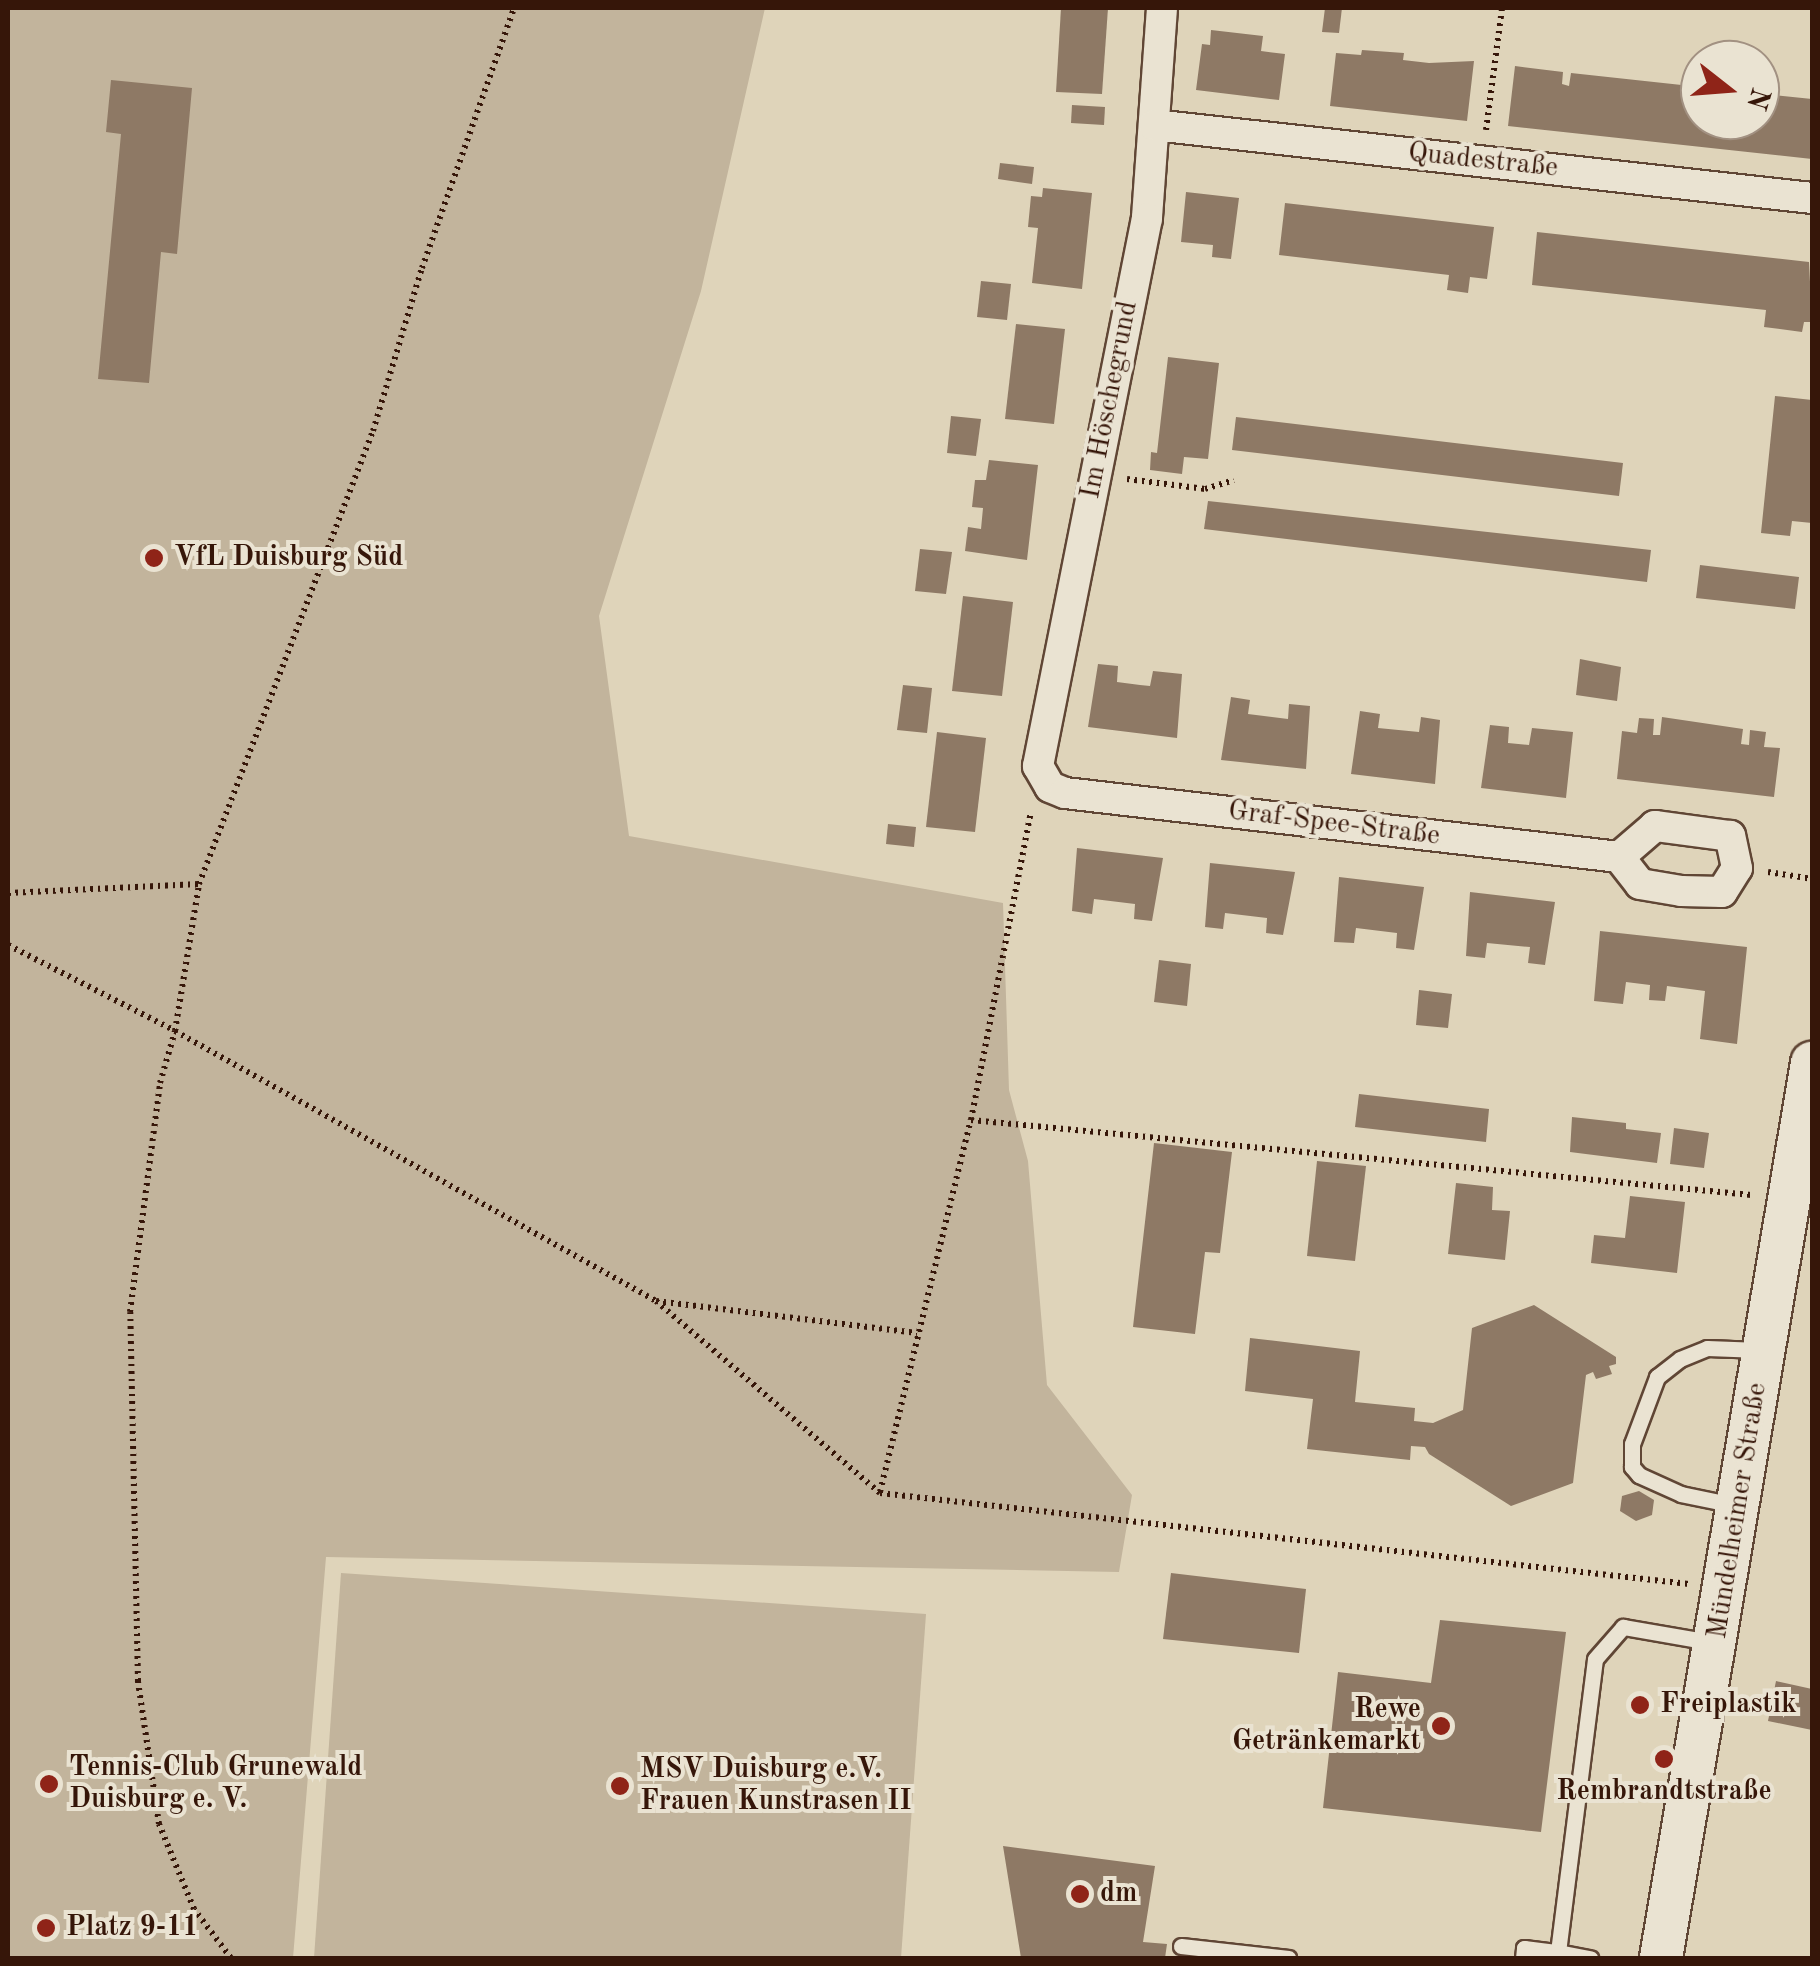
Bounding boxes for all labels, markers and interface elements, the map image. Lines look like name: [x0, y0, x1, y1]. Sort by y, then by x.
north arrow: [1680, 40, 1780, 140]
text: N: [1740, 84, 1773, 113]
street label: Quadestraße: [1406, 136, 1560, 186]
street label: Im Höschegrund: [1074, 298, 1146, 502]
place label: VfL Duisburg Süd: [174, 541, 403, 575]
marker: VfL Duisburg Süd: [143, 547, 165, 569]
street label: Graf-Spee-Straße: [1226, 794, 1442, 854]
street label: Mündelheimer Straße: [1701, 1381, 1775, 1641]
place label: Freiplastik: [1660, 1688, 1797, 1722]
place label: Rewe Getränkemarkt: [1232, 1693, 1421, 1759]
marker: Freiplastik: [1629, 1694, 1651, 1716]
marker: Rewe Getränkemarkt: [1430, 1715, 1452, 1737]
marker: Rembrandtstraße: [1653, 1748, 1675, 1770]
place label: Tennis-Club Grunewald Duisburg e. V.: [69, 1751, 362, 1817]
place label: MSV Duisburg e.V. Frauen Kunstrasen II: [640, 1753, 912, 1819]
marker: Tennis-Club Grunewald Duisburg e. V.: [38, 1773, 60, 1795]
marker: MSV Duisburg e.V. Frauen Kunstrasen II: [609, 1775, 631, 1797]
place label: Rembrandtstraße: [1556, 1775, 1772, 1809]
place label: dm: [1100, 1877, 1137, 1911]
marker: dm: [1069, 1883, 1091, 1905]
place label: Platz 9-11: [66, 1911, 198, 1945]
marker: Platz 9-11: [35, 1917, 57, 1939]

